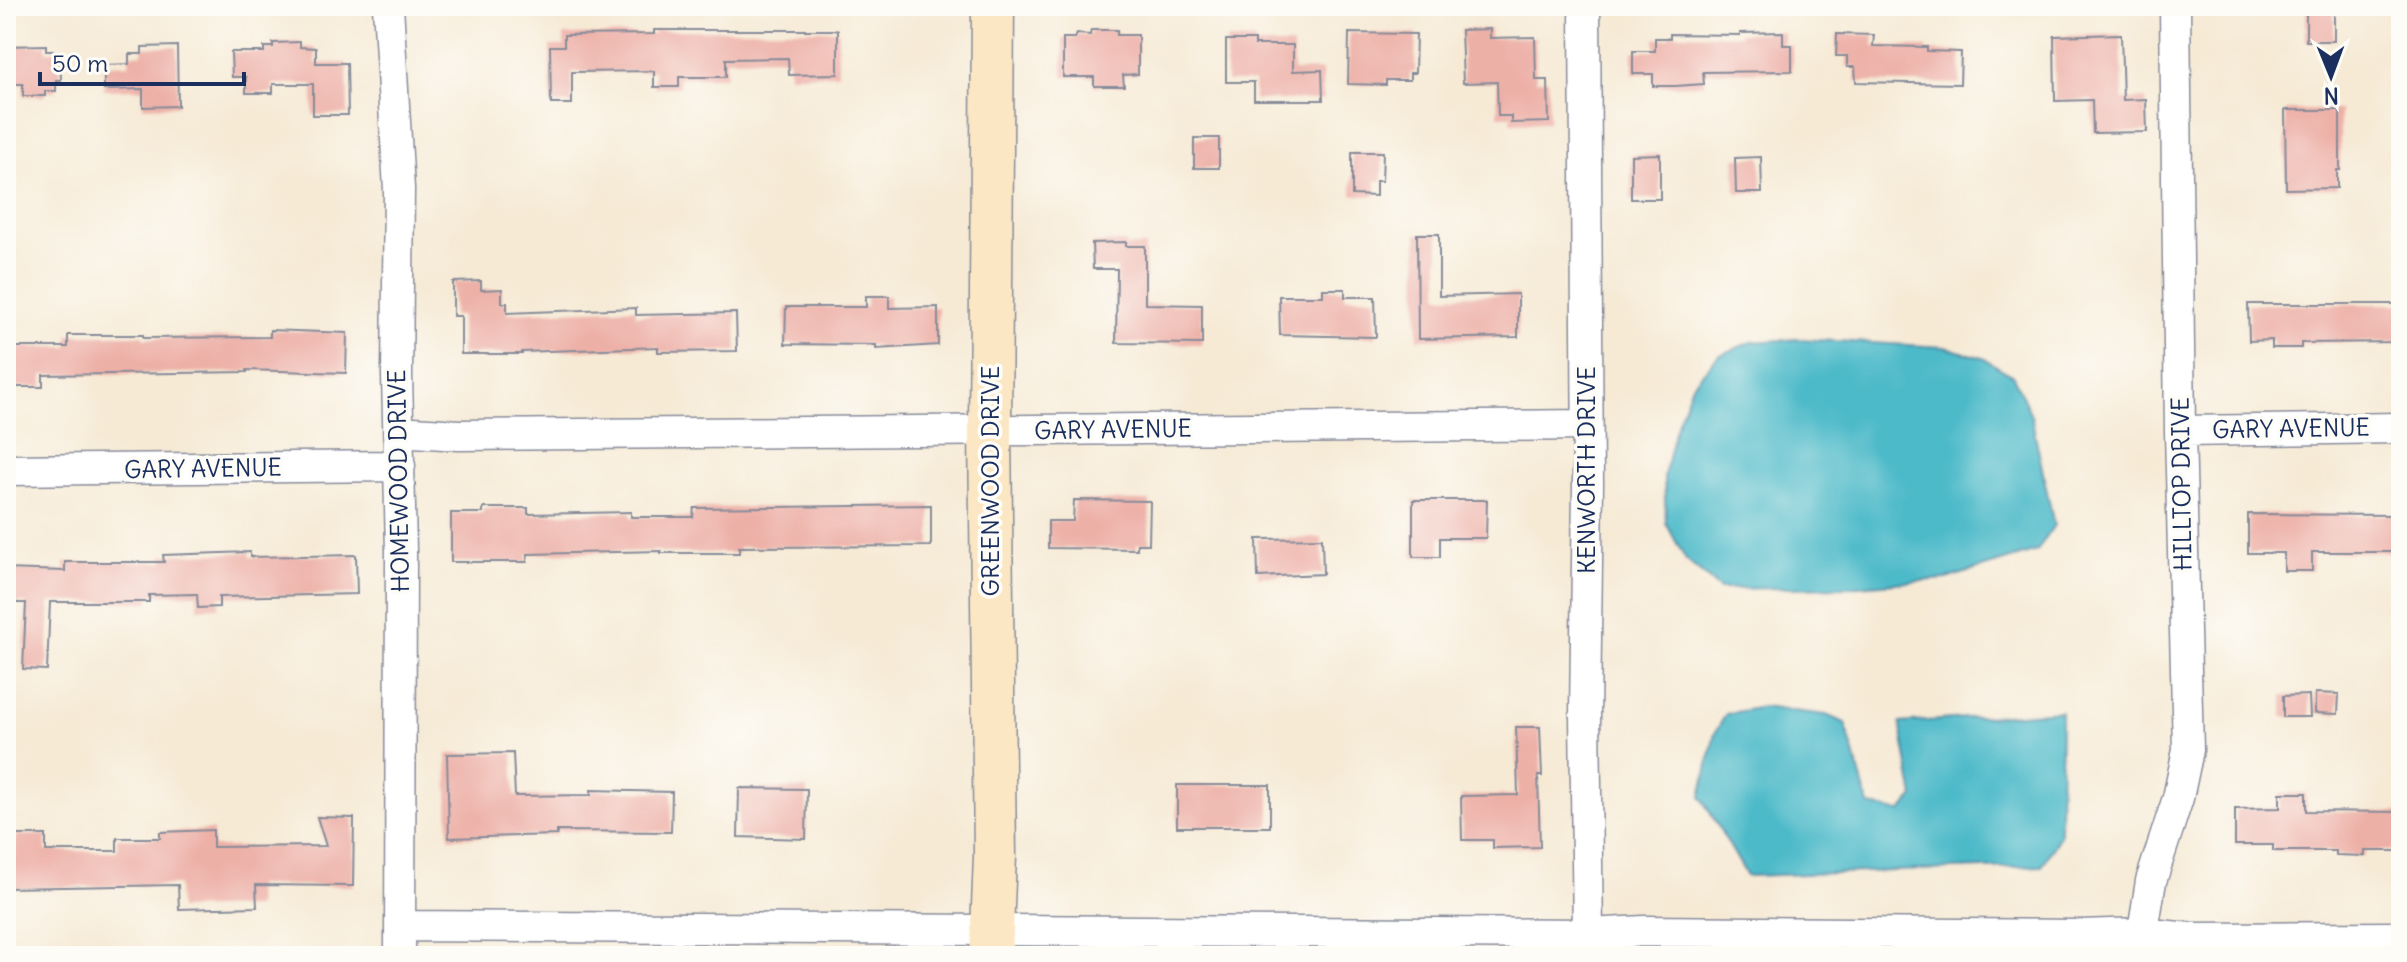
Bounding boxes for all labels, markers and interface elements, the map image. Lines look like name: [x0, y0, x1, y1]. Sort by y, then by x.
scale bar: [40, 36, 244, 86]
north arrow: [2291, 36, 2371, 116]
text: 50 m: [52, 48, 108, 78]
text: N: [2324, 82, 2339, 110]
street label: GREENWOOD DRIVE: [975, 366, 1005, 596]
street label: KENWORTH DRIVE: [1571, 366, 1601, 574]
street label: HOMEWOOD DRIVE: [381, 369, 415, 593]
street label: HILLTOP DRIVE: [2164, 397, 2198, 571]
street label: GARY AVENUE: [2212, 412, 2370, 444]
street label: GARY AVENUE: [1034, 413, 1192, 445]
street label: GARY AVENUE: [124, 452, 282, 484]

